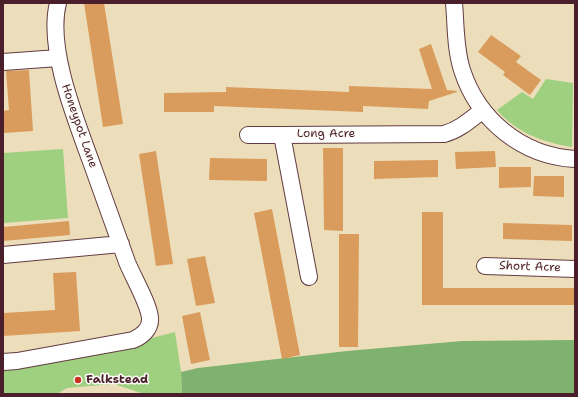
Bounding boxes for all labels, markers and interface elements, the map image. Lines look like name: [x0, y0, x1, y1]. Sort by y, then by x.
street label: Honeypot Lane: [58, 82, 100, 170]
street label: Long Acre: [297, 127, 355, 141]
street label: Short Acre: [499, 259, 561, 275]
place label: Falkstead: [86, 373, 148, 387]
marker: Falkstead: [73, 375, 83, 385]

